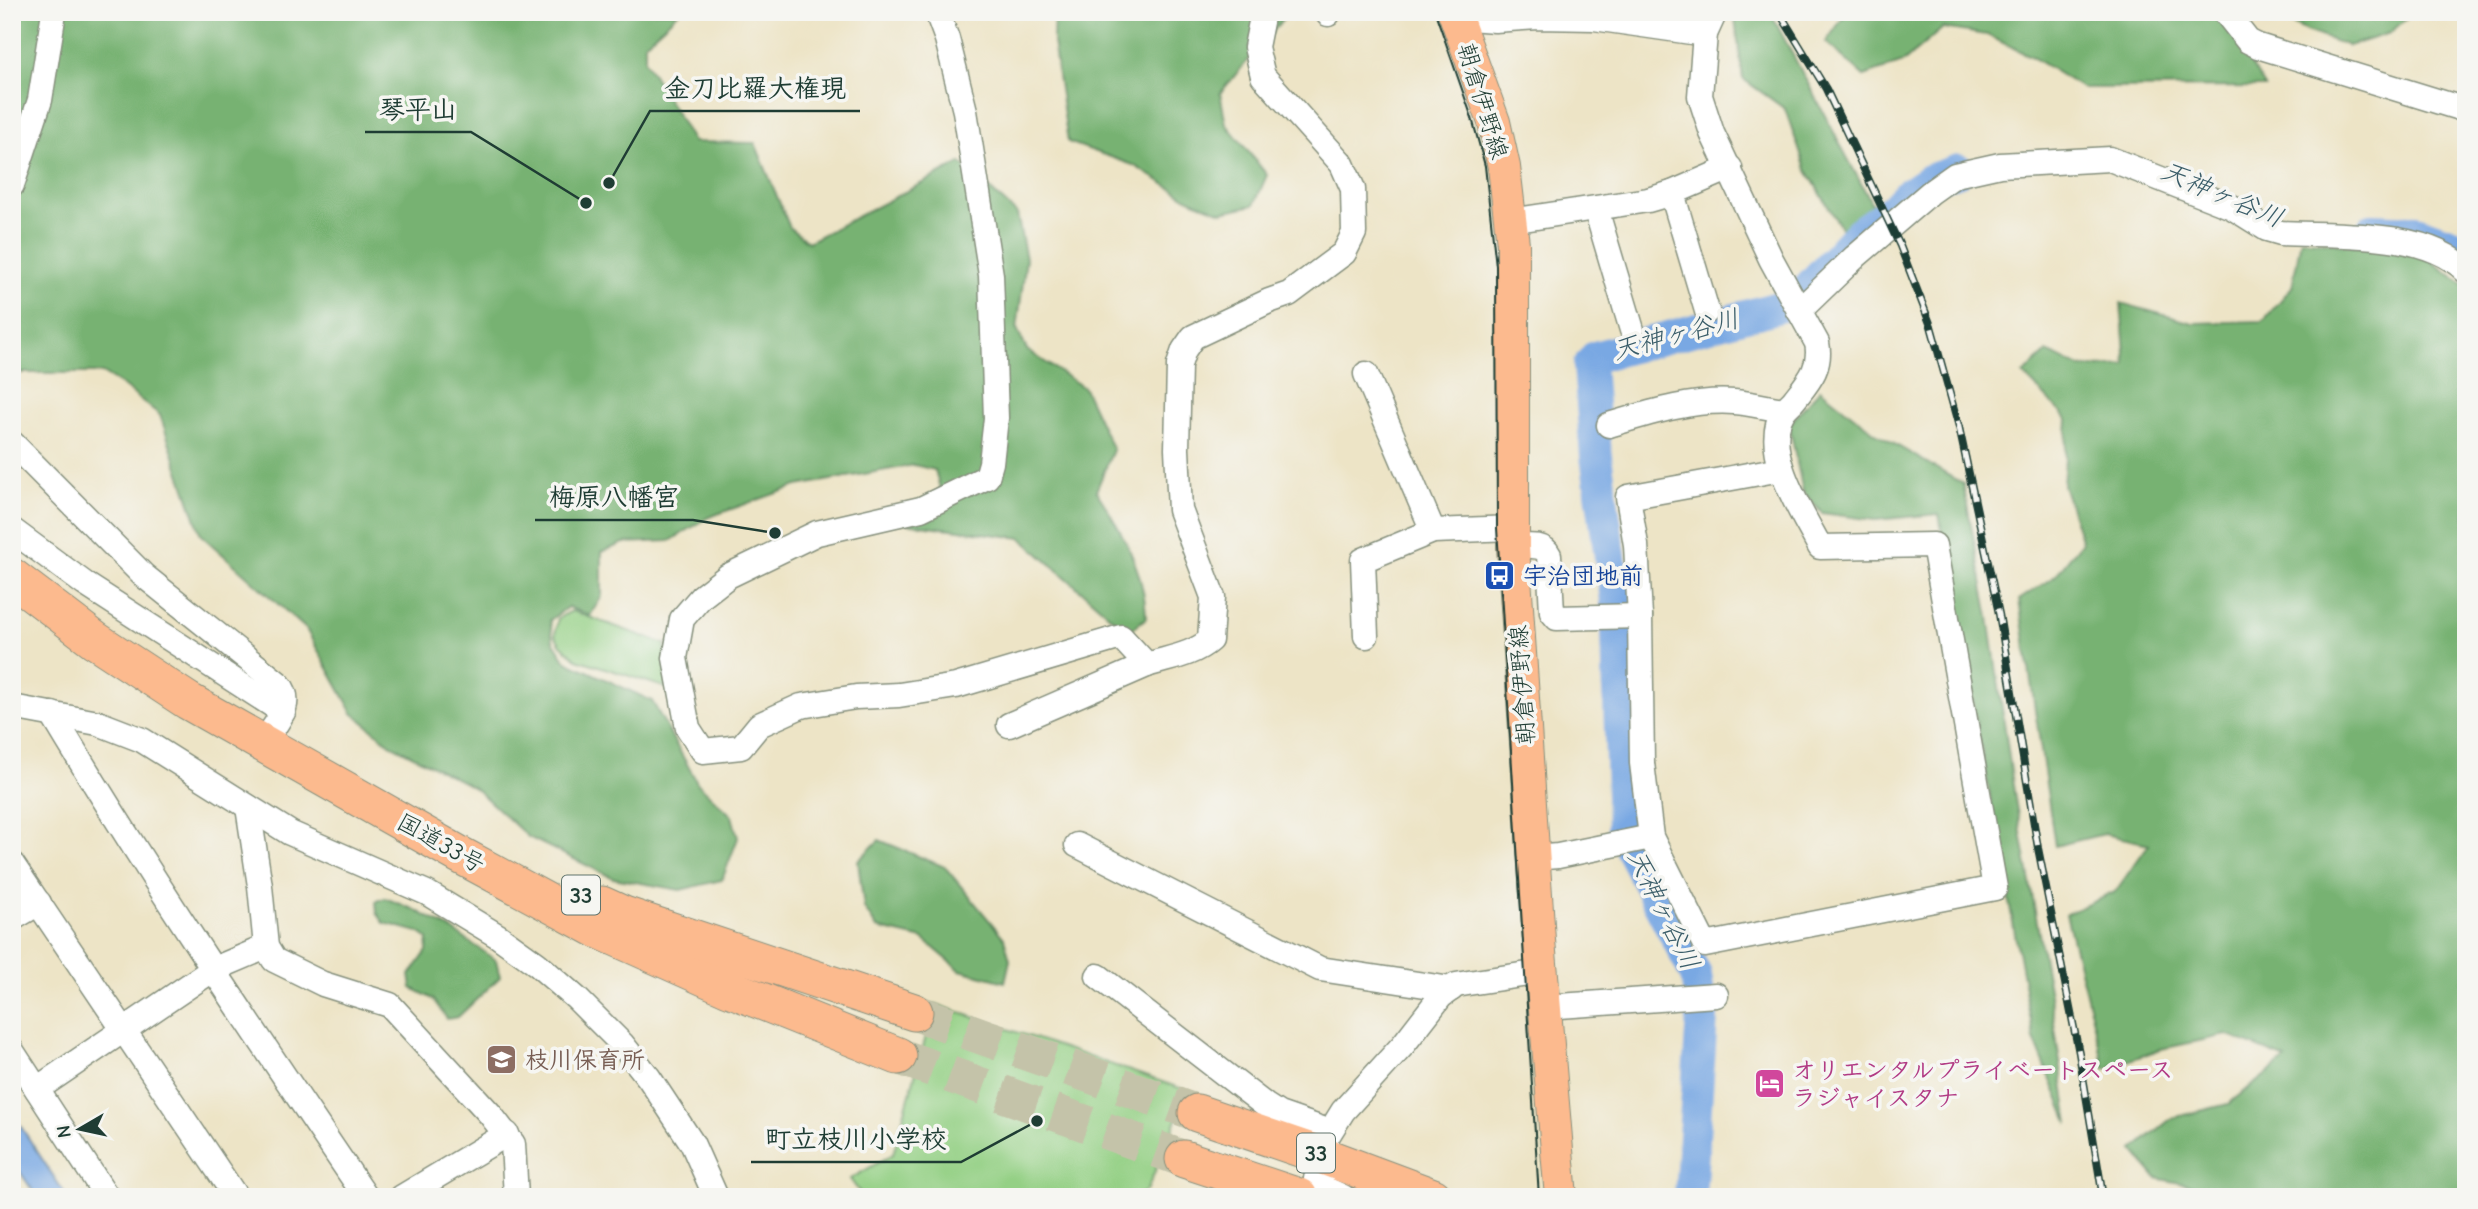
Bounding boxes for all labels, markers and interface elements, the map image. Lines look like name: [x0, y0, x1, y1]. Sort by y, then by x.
street label: 朝倉伊野線: [1452, 40, 1514, 162]
callout: 金刀比羅大権現: [650, 64, 860, 111]
text: 金刀比羅大権現: [664, 74, 846, 104]
callout: 琴平山: [365, 85, 471, 132]
text: 琴平山: [379, 95, 457, 125]
water label: 天神ヶ谷川: [2156, 156, 2288, 234]
water label: 天神ヶ谷川: [1609, 304, 1743, 366]
callout: 梅原八幡宮: [535, 473, 693, 520]
text: 梅原八幡宮: [549, 483, 679, 513]
bus stop icon: 宇治団地前: [1483, 559, 1517, 593]
place label: 宇治団地前: [1523, 562, 1643, 590]
street label: 朝倉伊野線: [1504, 624, 1540, 746]
street label: 国道33号: [392, 807, 490, 879]
water label: 天神ヶ谷川: [1621, 845, 1705, 975]
road number: 33: [562, 876, 600, 914]
school or university icon: 枝川保育所: [485, 1043, 519, 1077]
place label: 枝川保育所: [525, 1046, 645, 1074]
place label: オリエンタルプライベートスペース ラジャイスタナ: [1792, 1056, 2174, 1112]
hotel icon: オリエンタルプライベートスペース ラジャイスタナ: [1752, 1067, 1786, 1101]
north arrow: [46, 1094, 116, 1164]
callout: 町立枝川小学校: [751, 1115, 961, 1162]
text: N: [52, 1124, 76, 1139]
text: 町立枝川小学校: [765, 1125, 947, 1155]
road number: 33: [1297, 1134, 1335, 1172]

